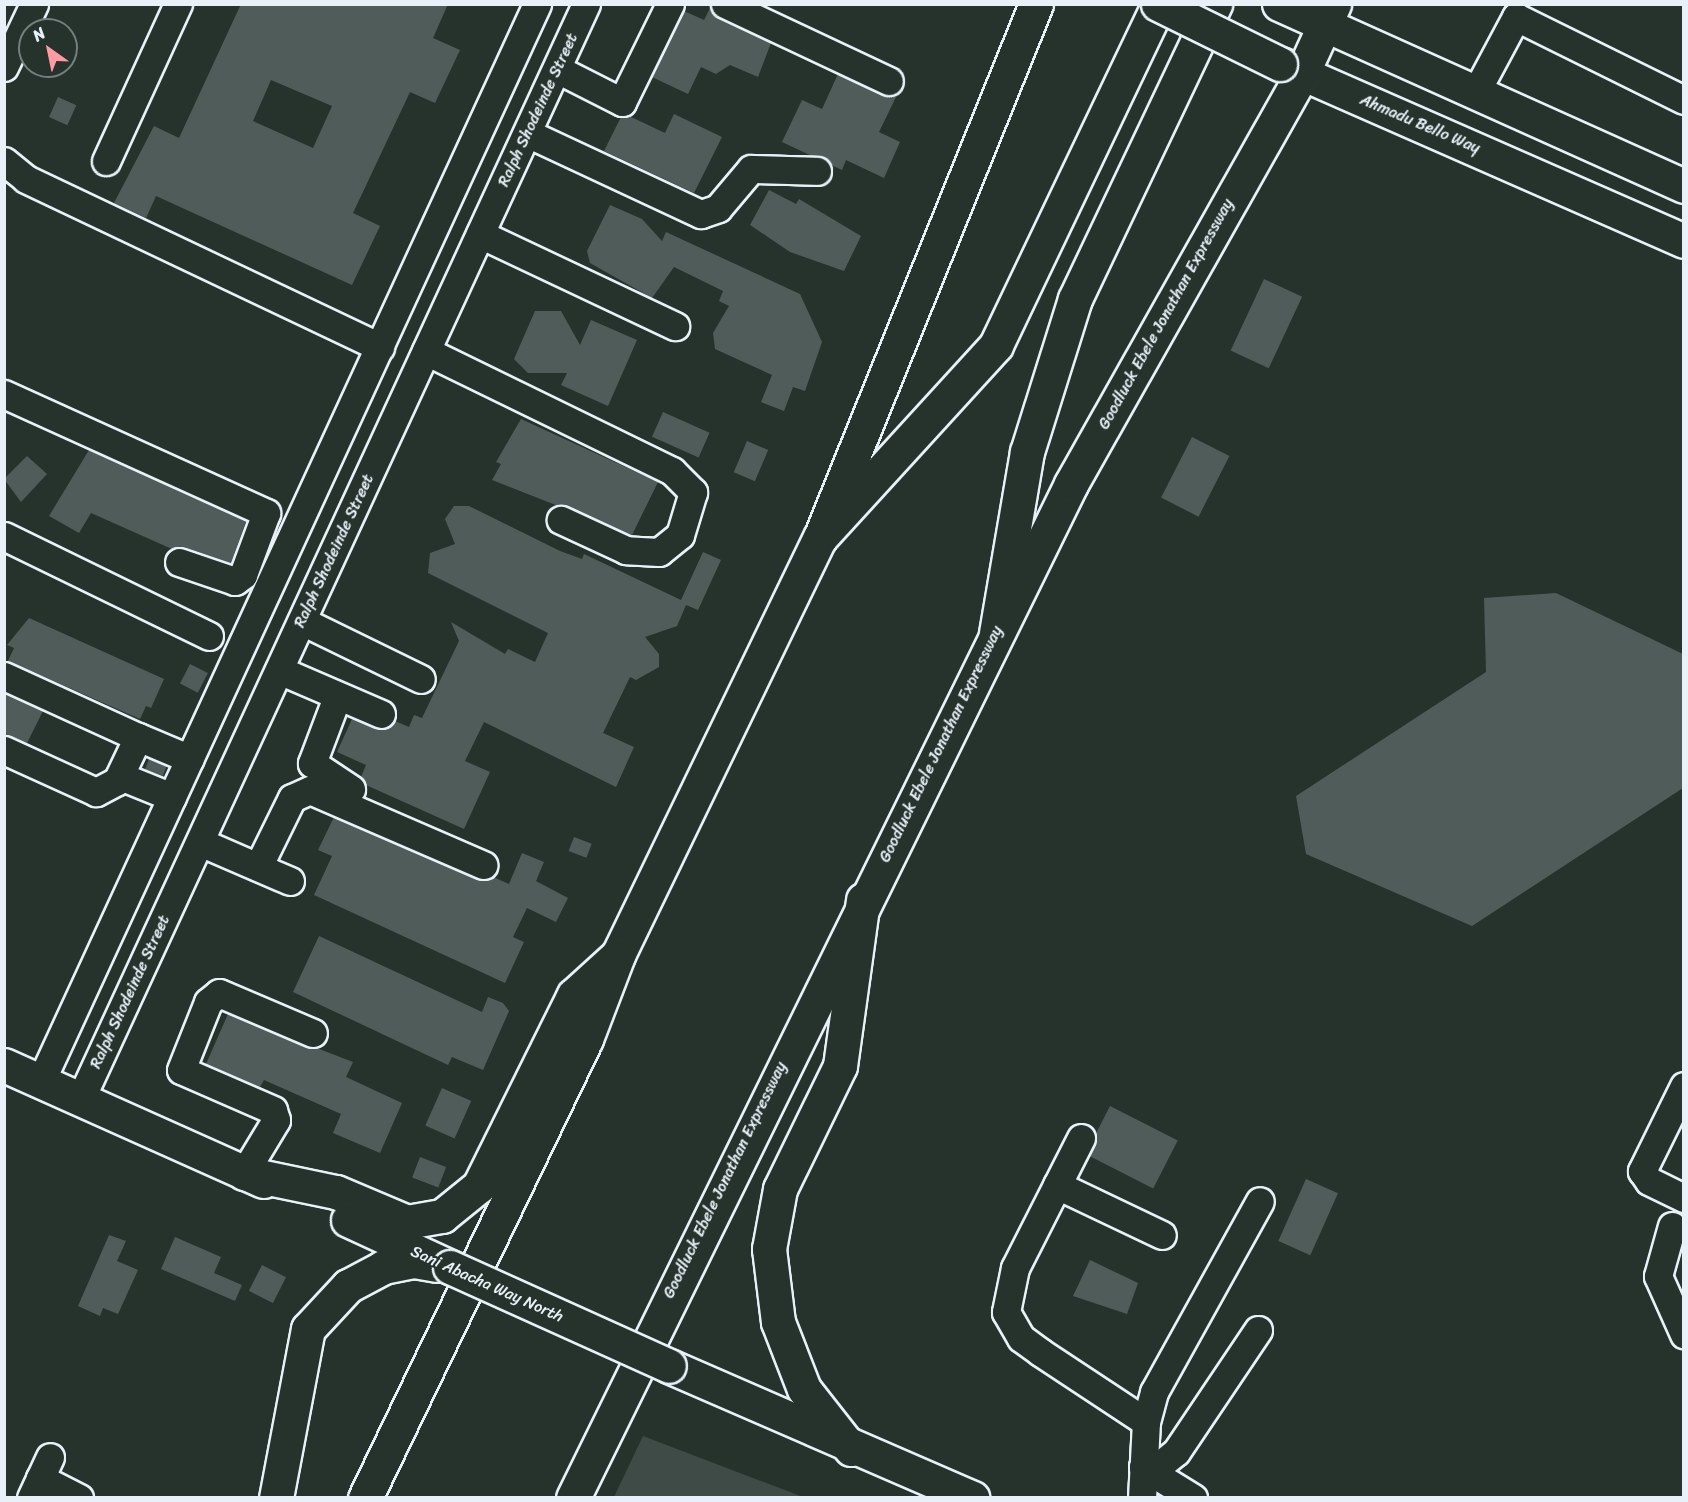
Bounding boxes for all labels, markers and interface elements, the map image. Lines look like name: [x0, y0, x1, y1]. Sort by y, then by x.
north arrow: [18, 18, 78, 78]
text: N: [26, 19, 52, 49]
street label: Ralph Shodeinde Street: [494, 30, 582, 190]
street label: Ahmadu Bello Way: [1357, 90, 1483, 158]
street label: Goodluck Ebele Jonathan Expressway: [1094, 195, 1238, 433]
street label: Ralph Shodeinde Street: [290, 471, 378, 631]
street label: Goodluck Ebele Jonathan Expressway: [875, 622, 1007, 866]
street label: Ralph Shodeinde Street: [86, 912, 174, 1072]
street label: Goodluck Ebele Jonathan Expressway: [659, 1058, 791, 1302]
street label: Sani Abacha Way North: [408, 1242, 566, 1326]

